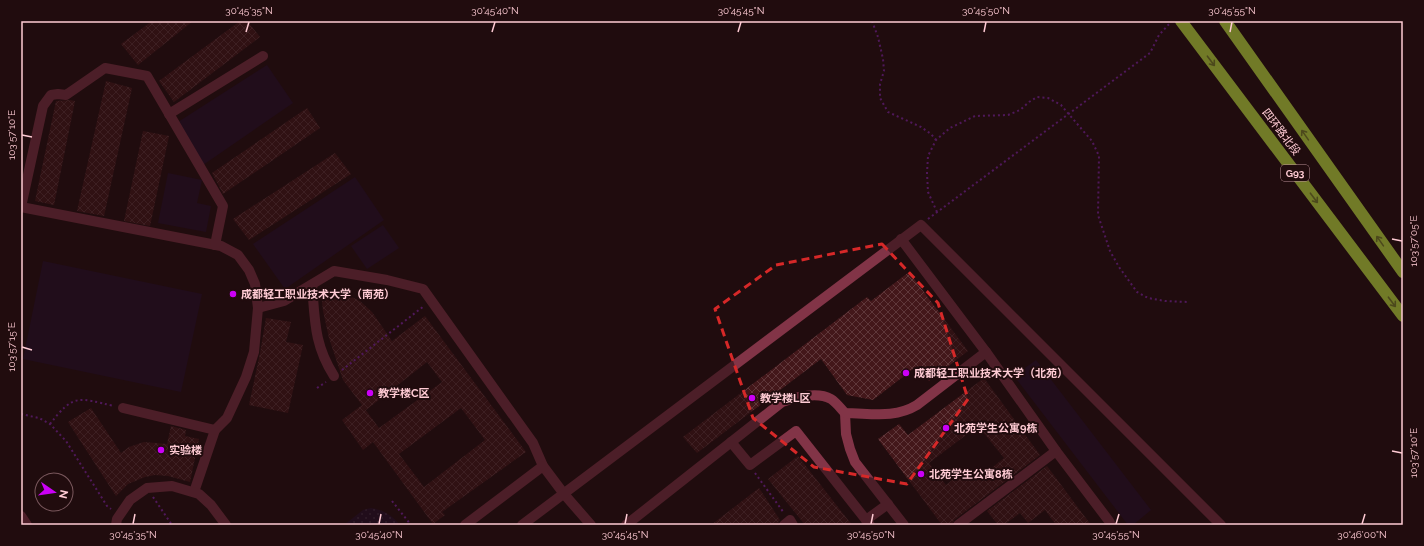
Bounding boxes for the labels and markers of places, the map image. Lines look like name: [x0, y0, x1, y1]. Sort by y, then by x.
place label: 成都轻工职业技术大学（南苑）: [241, 288, 395, 301]
marker: 成都轻工职业技术大学（南苑）: [228, 289, 238, 299]
place label: 成都轻工职业技术大学（北苑）: [914, 367, 1068, 380]
marker: 成都轻工职业技术大学（北苑）: [901, 368, 911, 378]
place label: 教学楼C区: [378, 387, 430, 400]
marker: 教学楼C区: [365, 388, 375, 398]
place label: 教学楼L区: [760, 392, 810, 405]
marker: 教学楼L区: [747, 393, 757, 403]
place label: 北苑学生公寓9栋: [954, 422, 1037, 435]
marker: 北苑学生公寓9栋: [941, 423, 951, 433]
place label: 实验楼: [169, 444, 202, 457]
marker: 实验楼: [156, 445, 166, 455]
place label: 北苑学生公寓8栋: [929, 468, 1013, 481]
marker: 北苑学生公寓8栋: [916, 469, 926, 479]

